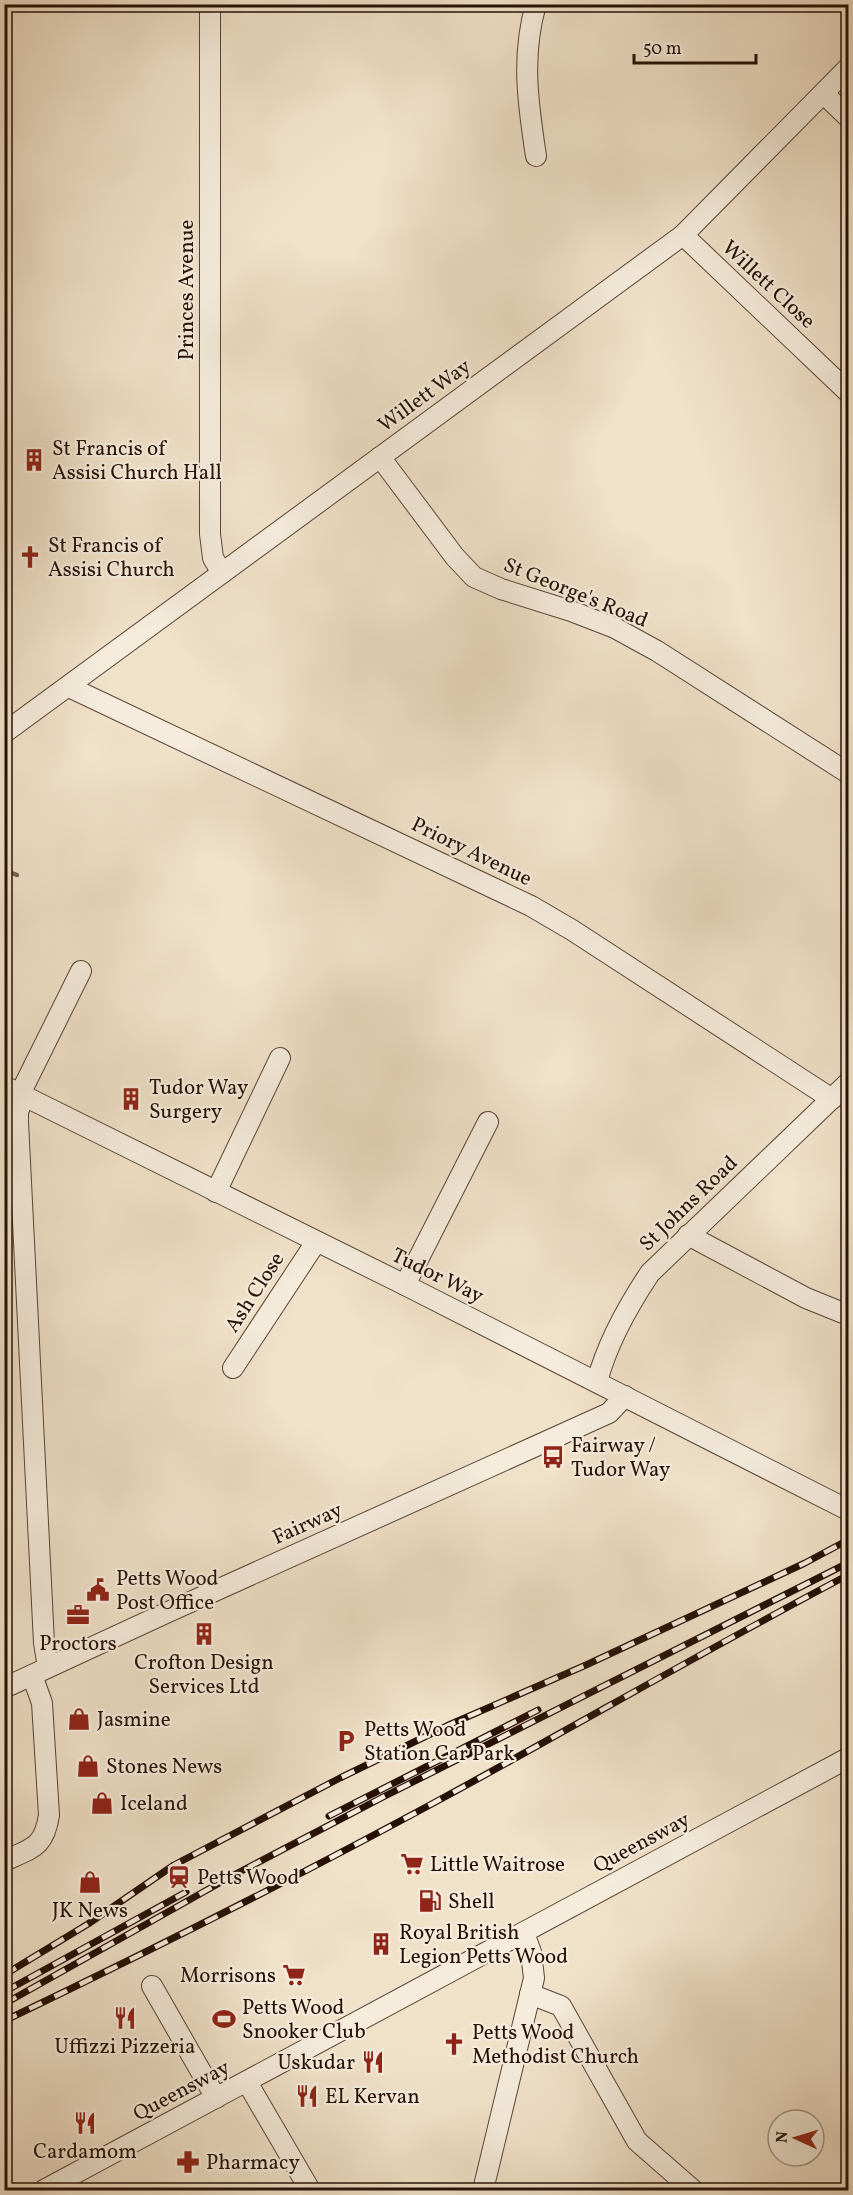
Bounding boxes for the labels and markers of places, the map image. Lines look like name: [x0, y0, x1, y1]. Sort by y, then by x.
place label: St Francis of Assisi Church Hall: [52, 435, 222, 488]
building icon: St Francis of Assisi Church Hall: [21, 447, 47, 473]
place label: St Francis of Assisi Church: [48, 532, 175, 585]
church icon: St Francis of Assisi Church: [17, 544, 43, 570]
place label: Tudor Way Surgery: [149, 1074, 249, 1127]
building icon: Tudor Way Surgery: [118, 1086, 144, 1112]
place label: Fairway / Tudor Way: [571, 1432, 671, 1485]
bus stop icon: Fairway / Tudor Way: [540, 1444, 566, 1470]
place label: Petts Wood Post Office: [116, 1565, 218, 1618]
public building icon: Petts Wood Post Office: [85, 1577, 111, 1603]
office icon: Proctors: [65, 1602, 91, 1628]
building icon: Crofton Design Services Ltd: [191, 1621, 217, 1647]
place label: Proctors: [39, 1630, 117, 1659]
place label: Crofton Design Services Ltd: [134, 1649, 274, 1702]
shop icon: Jasmine: [66, 1706, 92, 1732]
place label: Jasmine: [97, 1706, 171, 1735]
place label: Petts Wood Station Car Park: [364, 1716, 515, 1769]
parking icon: Petts Wood Station Car Park: [333, 1728, 359, 1754]
shop icon: Stones News: [75, 1753, 101, 1779]
place label: Stones News: [106, 1753, 222, 1782]
shop icon: Iceland: [89, 1790, 115, 1816]
place label: Iceland: [120, 1790, 188, 1819]
supermarket icon: Little Waitrose: [399, 1851, 425, 1877]
place label: Little Waitrose: [430, 1851, 565, 1880]
station icon: Petts Wood: [166, 1864, 192, 1890]
place label: Petts Wood: [197, 1864, 299, 1893]
shop icon: JK News: [77, 1869, 103, 1895]
fuel station icon: Shell: [417, 1888, 443, 1914]
place label: Shell: [448, 1888, 495, 1917]
place label: JK News: [52, 1897, 128, 1926]
place label: Royal British Legion Petts Wood: [399, 1919, 568, 1972]
building icon: Royal British Legion Petts Wood: [368, 1931, 394, 1957]
place label: Morrisons: [180, 1962, 276, 1991]
supermarket icon: Morrisons: [281, 1962, 307, 1988]
place label: Petts Wood Snooker Club: [242, 1994, 366, 2047]
restaurant icon: Uffizzi Pizzeria: [112, 2005, 138, 2031]
sports icon: Petts Wood Snooker Club: [211, 2006, 237, 2032]
place label: Petts Wood Methodist Church: [472, 2019, 639, 2072]
church icon: Petts Wood Methodist Church: [441, 2031, 467, 2057]
place label: Uffizzi Pizzeria: [55, 2033, 195, 2062]
place label: Uskudar: [277, 2049, 355, 2078]
restaurant icon: Uskudar: [360, 2049, 386, 2075]
restaurant icon: EL Kervan: [294, 2083, 320, 2109]
place label: EL Kervan: [325, 2083, 420, 2112]
restaurant icon: Cardamom: [72, 2110, 98, 2136]
place label: Cardamom: [33, 2138, 137, 2167]
pharmacy icon: Pharmacy: [175, 2149, 201, 2175]
place label: Pharmacy: [206, 2149, 300, 2178]

